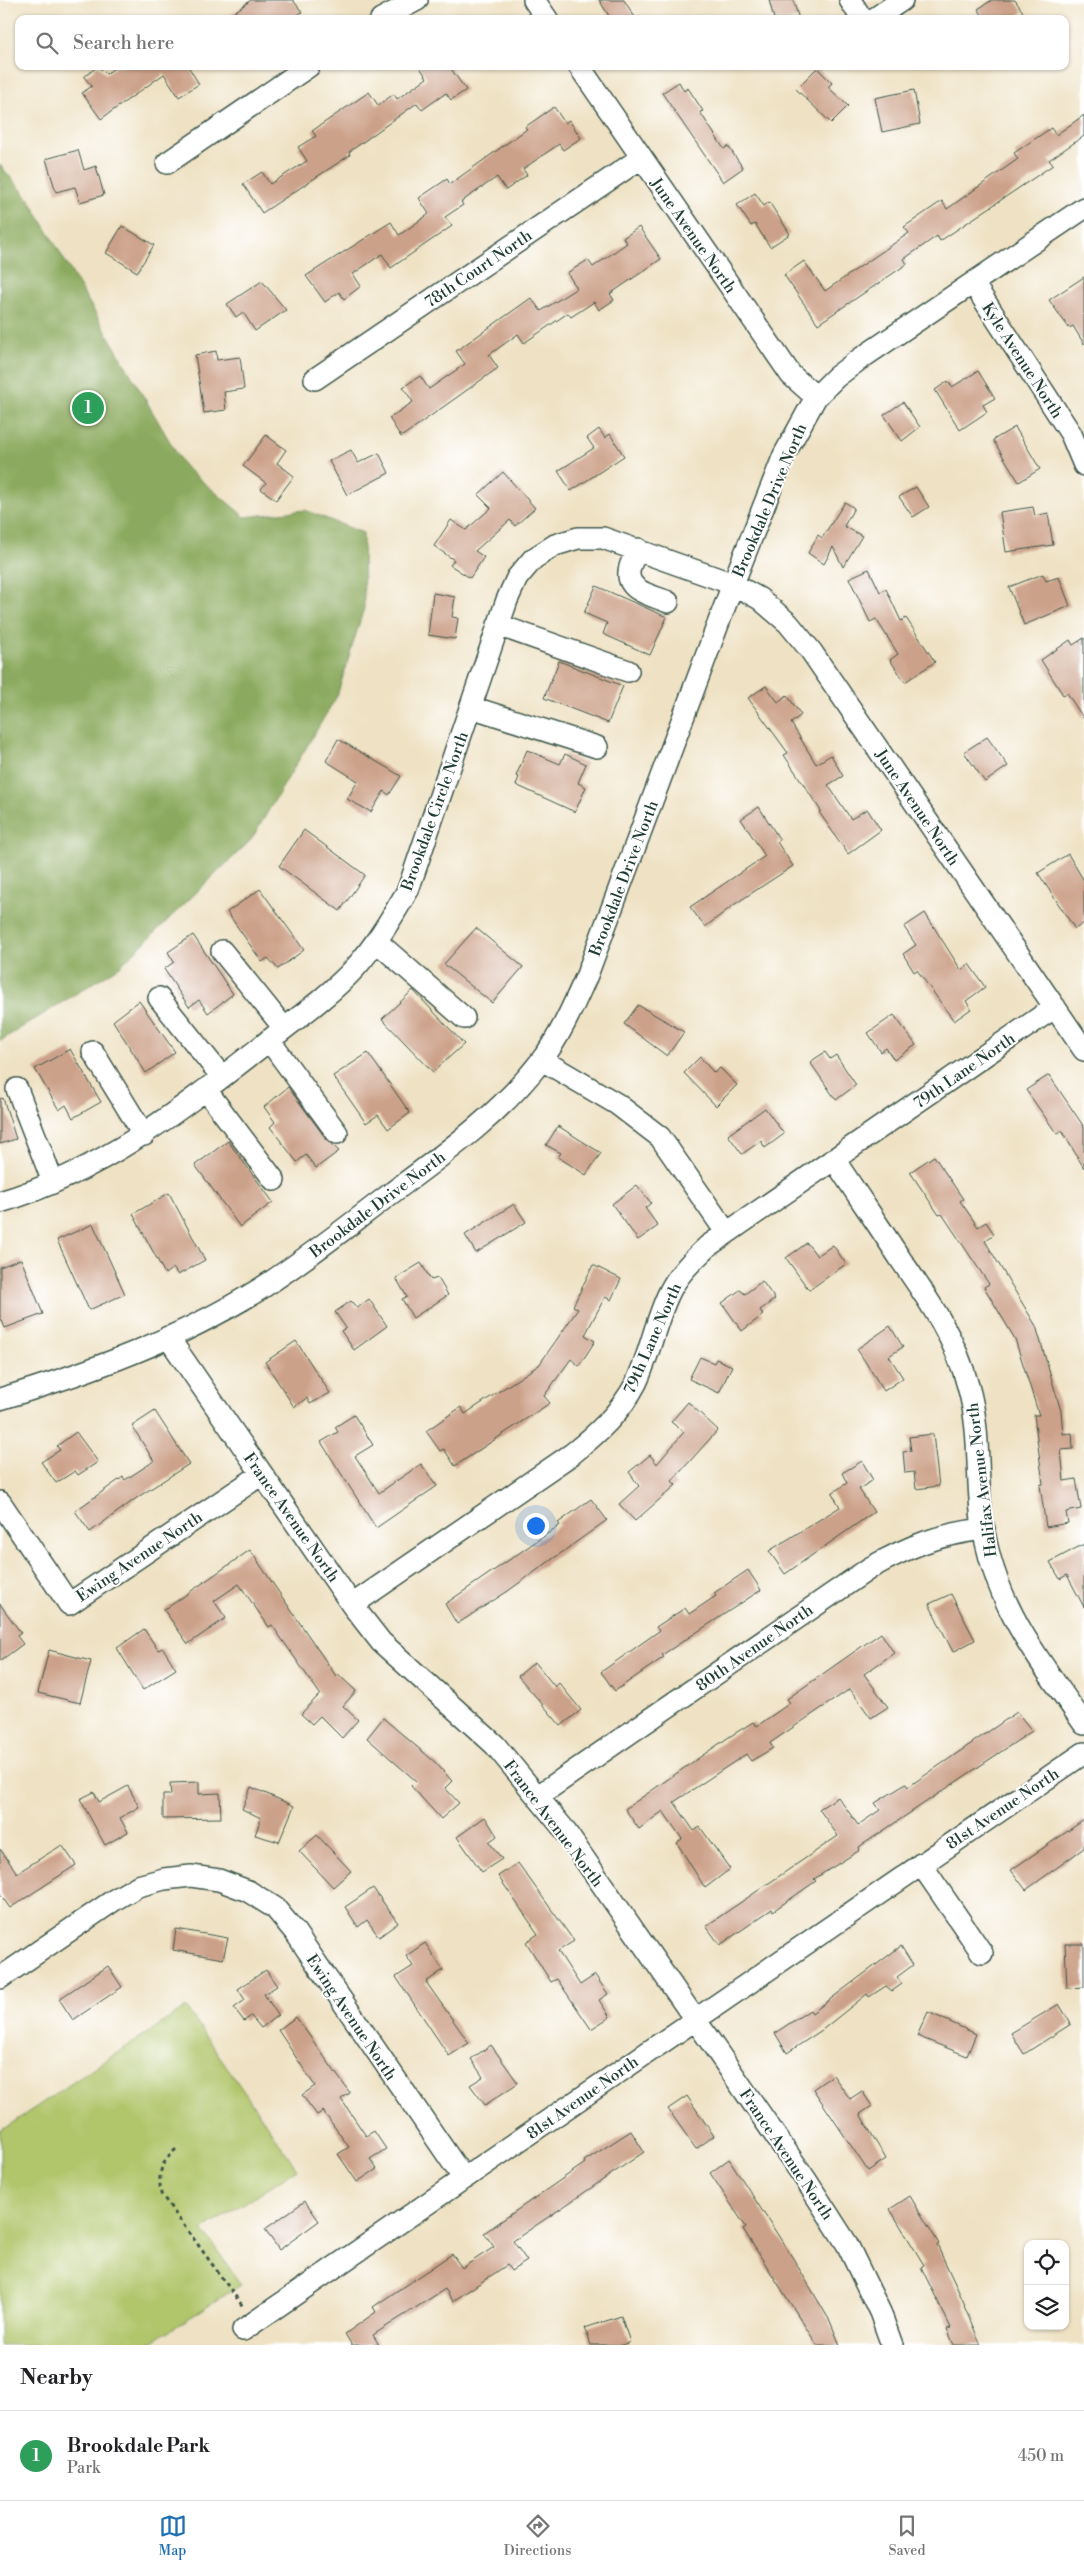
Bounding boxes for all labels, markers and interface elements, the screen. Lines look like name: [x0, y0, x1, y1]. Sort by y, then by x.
search box: [15, 15, 1069, 70]
icon: search: [33, 29, 61, 57]
text: Search here: [73, 31, 174, 55]
street label: June Avenue North: [645, 173, 741, 298]
street label: 78th Court North: [421, 225, 536, 312]
street label: Kyle Avenue North: [977, 299, 1067, 423]
pin: 1: [72, 389, 104, 427]
street label: Brookdale Drive North: [728, 420, 812, 581]
street label: Brookdale Circle North: [396, 729, 473, 895]
street label: June Avenue North: [870, 745, 964, 870]
street label: Brookdale Drive North: [585, 797, 663, 960]
street label: 79th Lane North: [910, 1028, 1020, 1113]
street label: Brookdale Drive North: [305, 1147, 450, 1263]
street label: 79th Lane North: [620, 1279, 686, 1397]
street label: Halifax Avenue North: [963, 1401, 1001, 1558]
street label: France Avenue North: [239, 1449, 344, 1587]
street label: Ewing Avenue North: [73, 1507, 207, 1606]
your location: [523, 1513, 549, 1539]
street label: 80th Avenue North: [692, 1600, 817, 1696]
street label: France Avenue North: [499, 1756, 608, 1891]
street label: 81st Avenue North: [942, 1763, 1063, 1854]
street label: Ewing Avenue North: [302, 1951, 401, 2085]
street label: 81st Avenue North: [523, 2052, 643, 2144]
street label: France Avenue North: [735, 2085, 838, 2224]
map controls: [1024, 2240, 1069, 2330]
button: locate: [1024, 2240, 1069, 2285]
button: layers: [1024, 2285, 1069, 2330]
text: Nearby: [20, 2365, 93, 2391]
text: Brookdale Park: [67, 2434, 210, 2458]
text: 1: [32, 2446, 40, 2466]
text: 450 m: [1018, 2446, 1064, 2466]
text: Park: [67, 2458, 100, 2478]
tab: Map: [159, 2512, 187, 2560]
tab: Directions: [504, 2512, 571, 2560]
tab: Saved: [889, 2512, 925, 2560]

